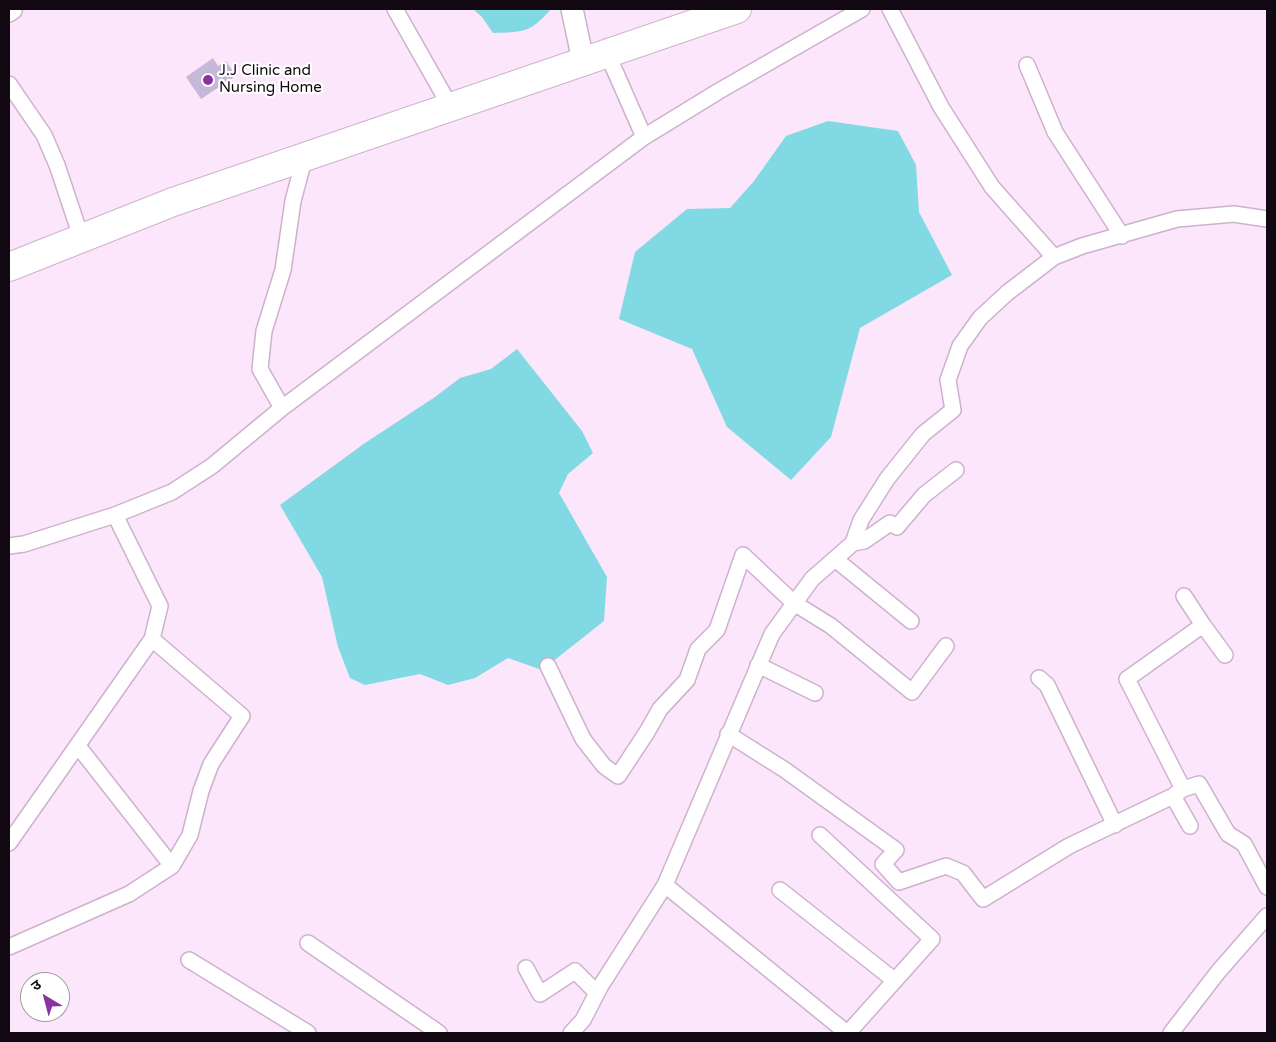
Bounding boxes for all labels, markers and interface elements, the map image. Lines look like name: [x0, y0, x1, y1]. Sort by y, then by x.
place label: J.J Clinic and Nursing Home: [219, 62, 322, 97]
marker: J.J Clinic and Nursing Home: [201, 73, 215, 87]
north arrow: [20, 972, 70, 1022]
text: उ: [28, 976, 45, 995]

